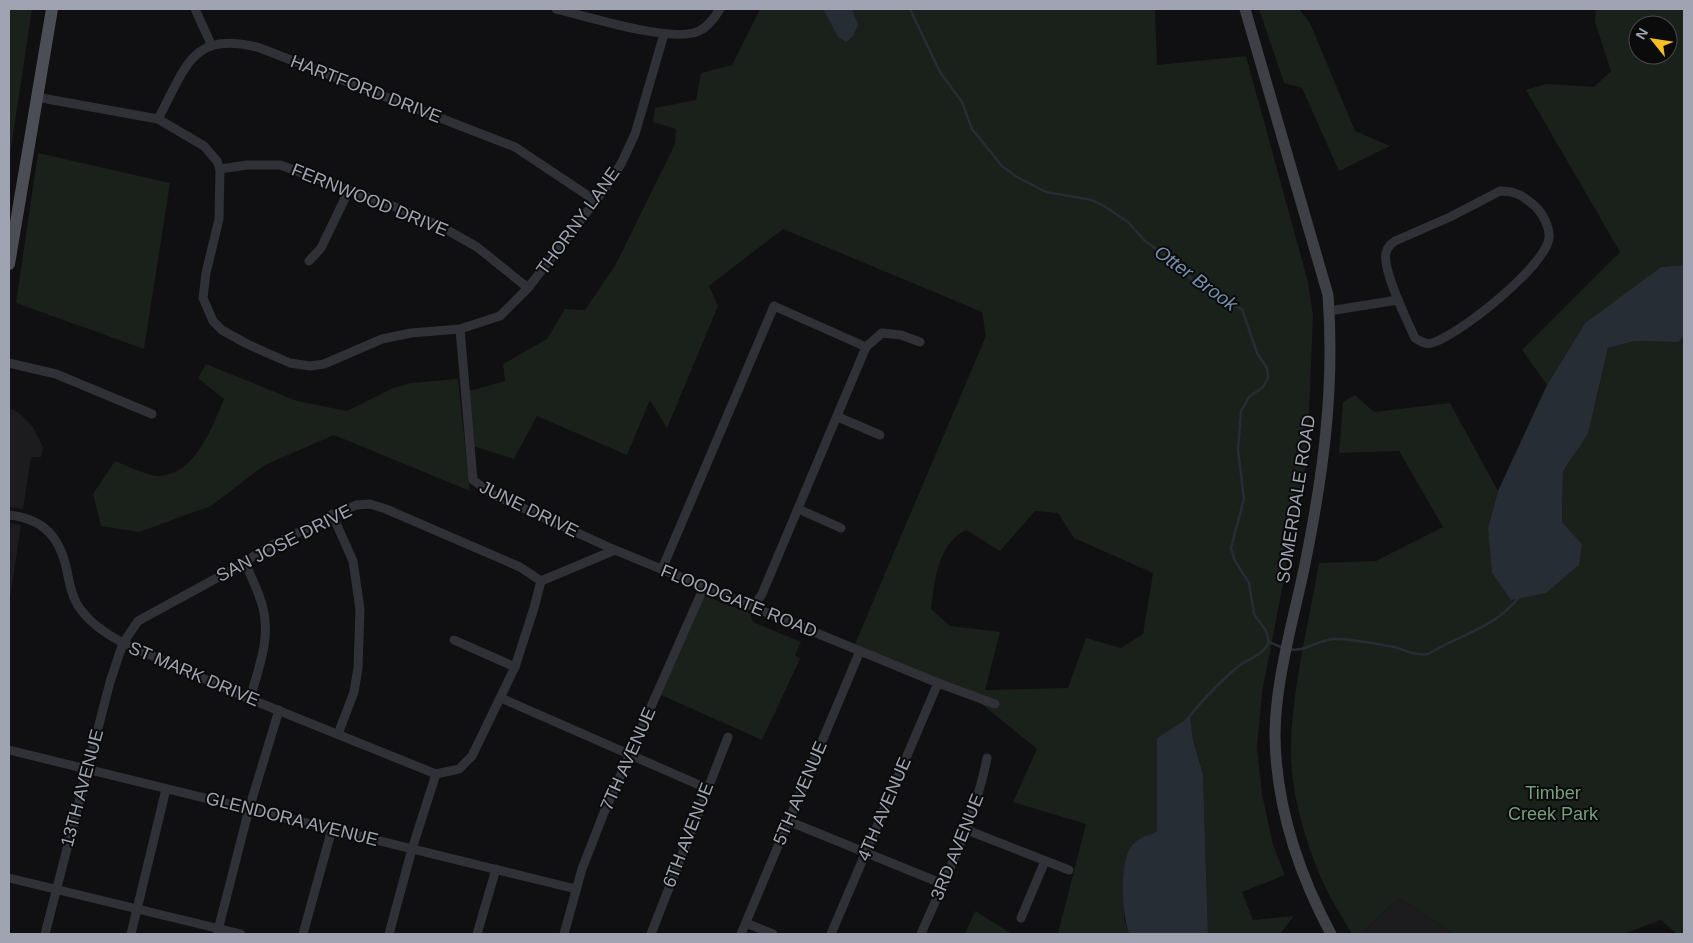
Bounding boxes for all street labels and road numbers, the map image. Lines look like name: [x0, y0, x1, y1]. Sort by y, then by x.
street label: HARTFORD DRIVE: [288, 51, 444, 127]
street label: FERNWOOD DRIVE: [289, 159, 451, 241]
street label: THORNY LANE: [532, 163, 624, 279]
street label: SOMERDALE ROAD: [1273, 413, 1319, 585]
street label: JUNE DRIVE: [477, 477, 581, 541]
street label: SAN JOSE DRIVE: [213, 500, 355, 586]
street label: FLOODGATE ROAD: [658, 561, 820, 641]
street label: ST MARK DRIVE: [126, 638, 262, 710]
street label: 7TH AVENUE: [596, 704, 660, 814]
street label: 13TH AVENUE: [57, 727, 107, 849]
street label: 5TH AVENUE: [769, 738, 831, 848]
street label: 4TH AVENUE: [853, 754, 915, 864]
street label: 6TH AVENUE: [659, 780, 717, 890]
street label: GLENDORA AVENUE: [204, 788, 380, 850]
street label: 3RD AVENUE: [927, 791, 987, 903]

